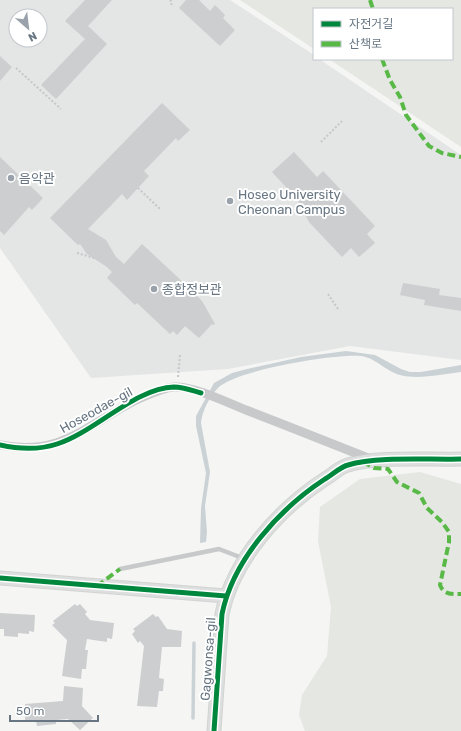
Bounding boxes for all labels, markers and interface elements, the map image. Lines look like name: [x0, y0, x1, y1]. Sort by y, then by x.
north arrow: [8, 8, 48, 48]
legend: [313, 8, 453, 60]
text: 자전거길: [349, 17, 393, 31]
text: N: [26, 29, 39, 44]
text: 산책로: [349, 37, 382, 51]
place label: 음악관: [19, 171, 55, 186]
marker: 음악관: [6, 173, 16, 183]
place label: Hoseo University Cheonan Campus: [238, 187, 345, 217]
marker: Hoseo University Cheonan Campus: [225, 196, 235, 206]
place label: 종합정보관: [162, 282, 222, 297]
marker: 종합정보관: [149, 284, 159, 294]
street label: Hoseodae-gil: [57, 384, 135, 437]
street label: Gagwonsa-gil: [198, 617, 219, 701]
scale bar: [10, 697, 98, 723]
text: 50 m: [16, 704, 44, 718]

